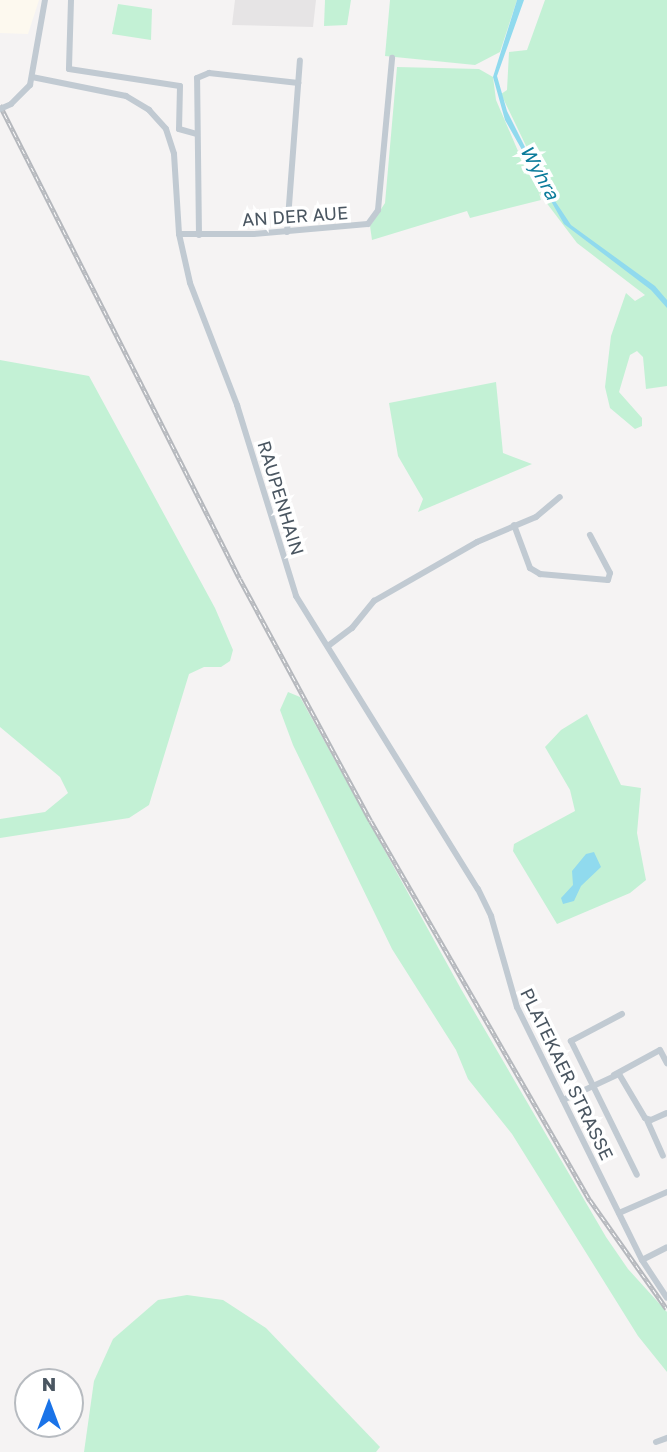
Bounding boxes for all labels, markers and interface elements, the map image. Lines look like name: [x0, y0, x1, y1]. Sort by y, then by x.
water label: Wyhra: [516, 141, 564, 203]
street label: AN DER AUE: [241, 202, 349, 230]
street label: RAUPENHAIN: [253, 438, 309, 558]
street label: PLATEKAER STRASSE: [516, 985, 618, 1163]
north arrow: [14, 1368, 84, 1438]
text: N: [42, 1372, 56, 1395]

